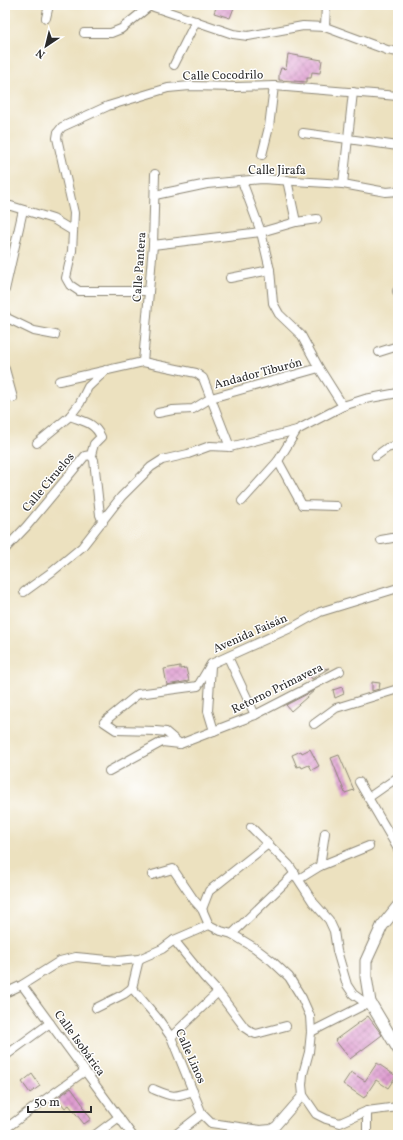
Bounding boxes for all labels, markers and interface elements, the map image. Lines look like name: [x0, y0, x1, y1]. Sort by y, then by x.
north arrow: [26, 26, 66, 66]
text: N: [34, 45, 49, 61]
street label: Calle Cocodrilo: [183, 67, 263, 85]
street label: Calle Jirafa: [248, 163, 306, 179]
street label: Calle Pantera: [130, 232, 150, 303]
street label: Andador Tiburón: [212, 355, 304, 393]
street label: Calle Ciruelos: [19, 449, 78, 516]
street label: Avenida Faisán: [211, 610, 290, 657]
street label: Retorno Primavera: [229, 660, 326, 718]
street label: Calle Isobárica: [50, 1008, 108, 1080]
street label: Calle Linos: [171, 1027, 209, 1086]
scale bar: [28, 1088, 91, 1114]
text: 50 m: [34, 1095, 60, 1111]

